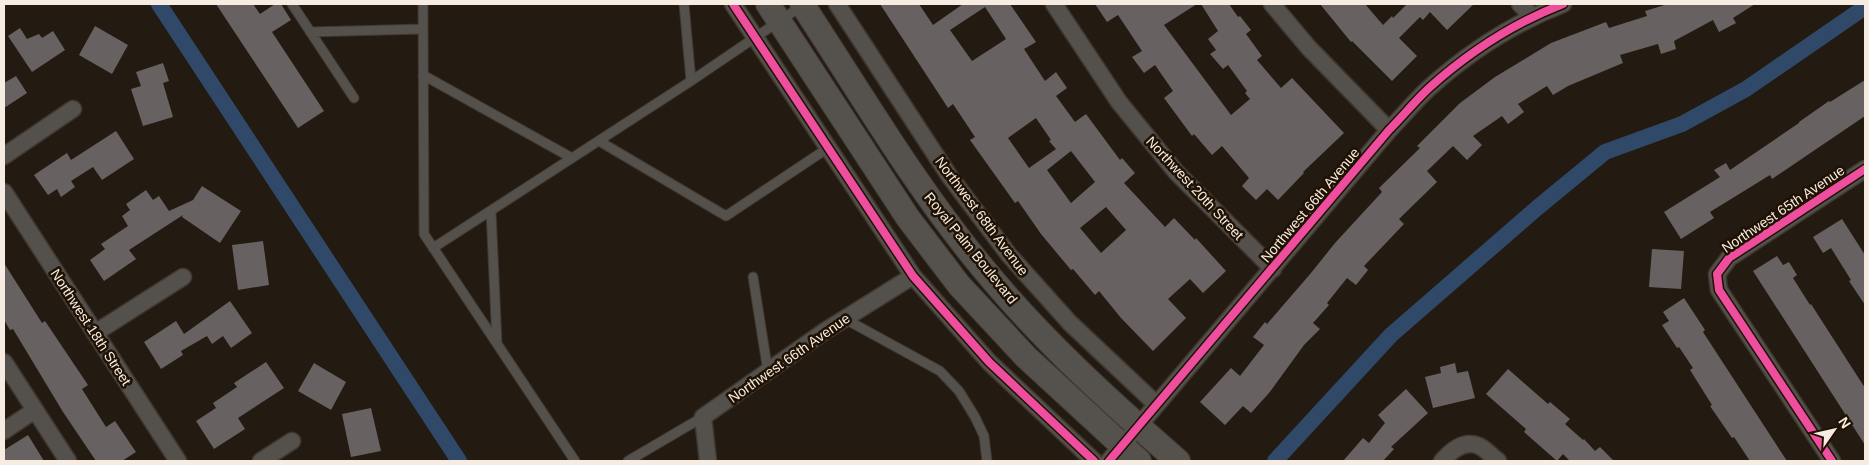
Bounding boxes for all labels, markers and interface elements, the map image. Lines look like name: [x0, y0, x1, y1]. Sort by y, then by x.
street label: Northwest 20th Street: [1143, 133, 1247, 243]
street label: Northwest 66th Avenue: [1257, 144, 1363, 265]
street label: Northwest 68th Avenue: [932, 153, 1032, 279]
street label: Northwest 65th Avenue: [1719, 162, 1848, 256]
street label: Royal Palm Boulevard: [921, 189, 1021, 307]
street label: Northwest 18th Street: [47, 266, 135, 388]
street label: Northwest 66th Avenue: [725, 310, 853, 406]
north arrow: [1809, 405, 1859, 455]
text: N: [1835, 414, 1854, 431]

